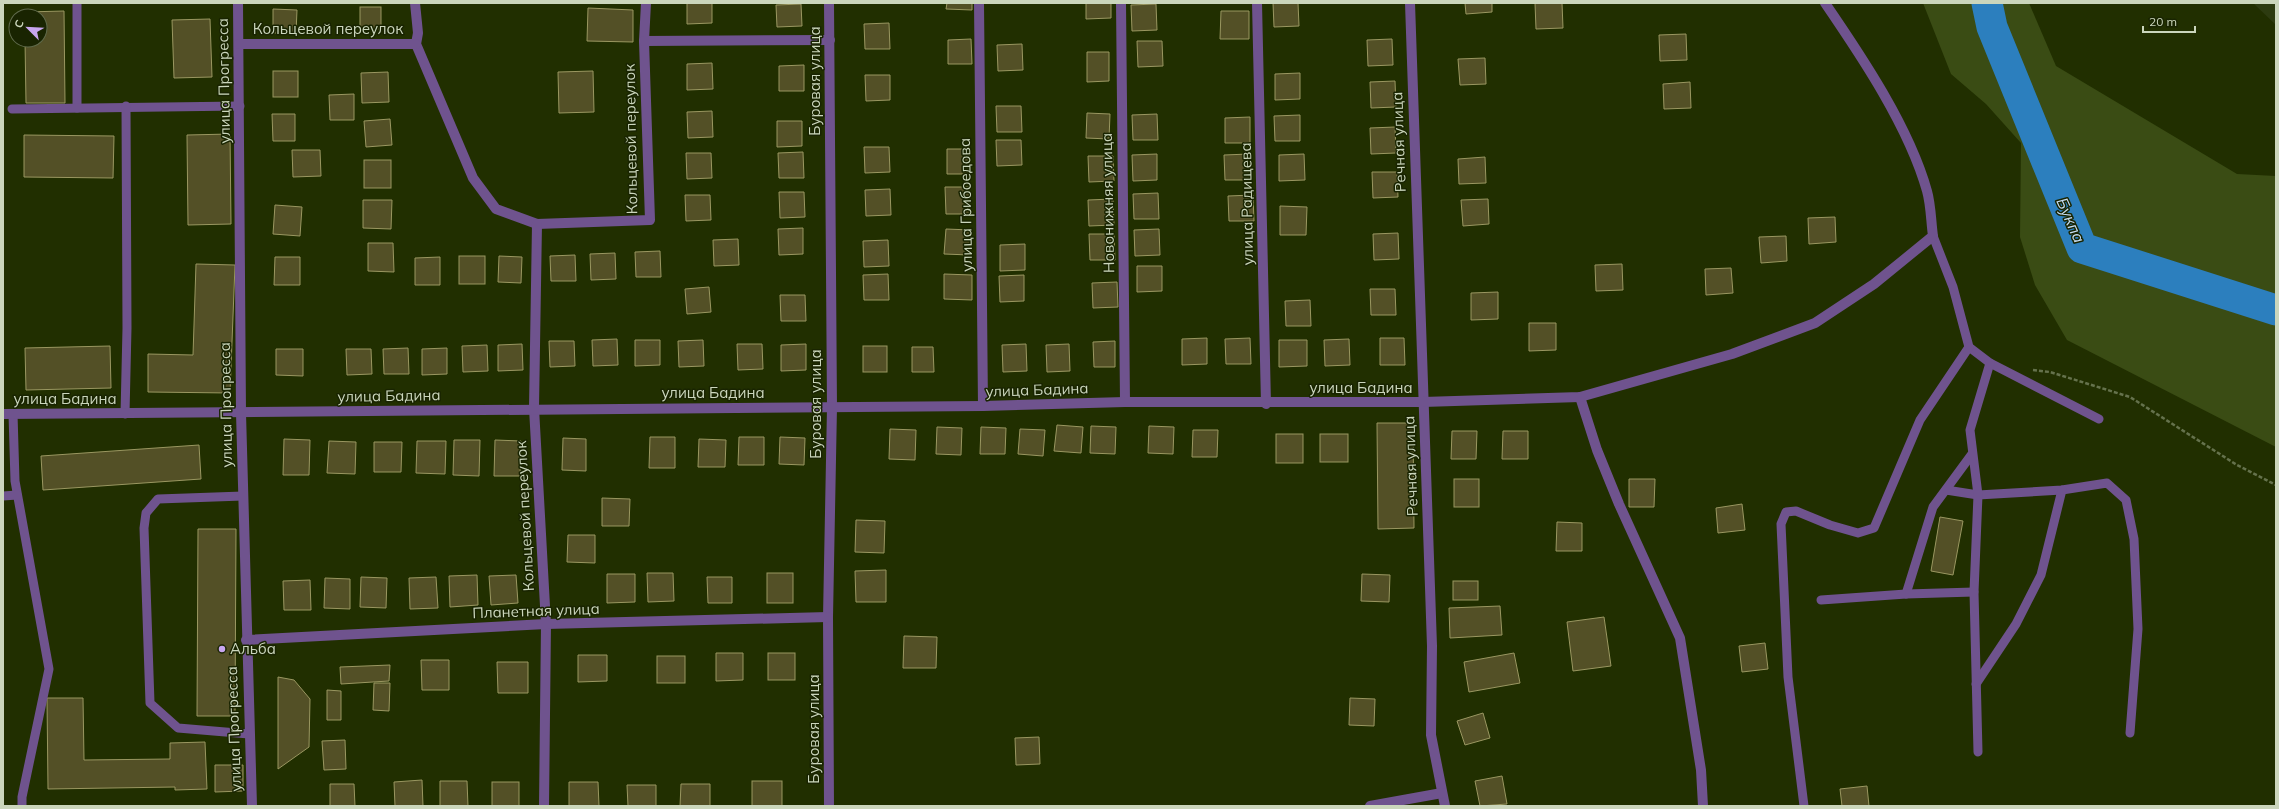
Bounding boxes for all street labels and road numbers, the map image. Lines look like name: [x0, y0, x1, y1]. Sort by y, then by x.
street label: улица Прогресса: [213, 18, 234, 144]
street label: Кольцевой переулок: [253, 19, 404, 38]
street label: Буровая улица: [805, 26, 824, 136]
street label: Кольцевой переулок: [620, 63, 641, 214]
street label: Речная улица: [1387, 92, 1410, 192]
street label: Новонижняя улица: [1097, 133, 1118, 273]
street label: улица Грибоедова: [955, 138, 976, 272]
street label: улица Радищева: [1236, 142, 1257, 266]
street label: улица Прогресса: [215, 342, 236, 468]
street label: Буровая улица: [806, 349, 825, 459]
street label: улица Бадина: [985, 378, 1089, 401]
street label: улица Бадина: [1309, 378, 1413, 397]
street label: улица Бадина: [661, 383, 765, 402]
street label: улица Бадина: [337, 385, 441, 406]
street label: улица Бадина: [13, 389, 117, 408]
street label: Речная улица: [1399, 416, 1422, 516]
street label: Кольцевой переулок: [511, 439, 538, 592]
street label: Планетная улица: [472, 599, 600, 622]
street label: улица Прогресса: [222, 666, 245, 792]
street label: Буровая улица: [804, 674, 823, 784]

